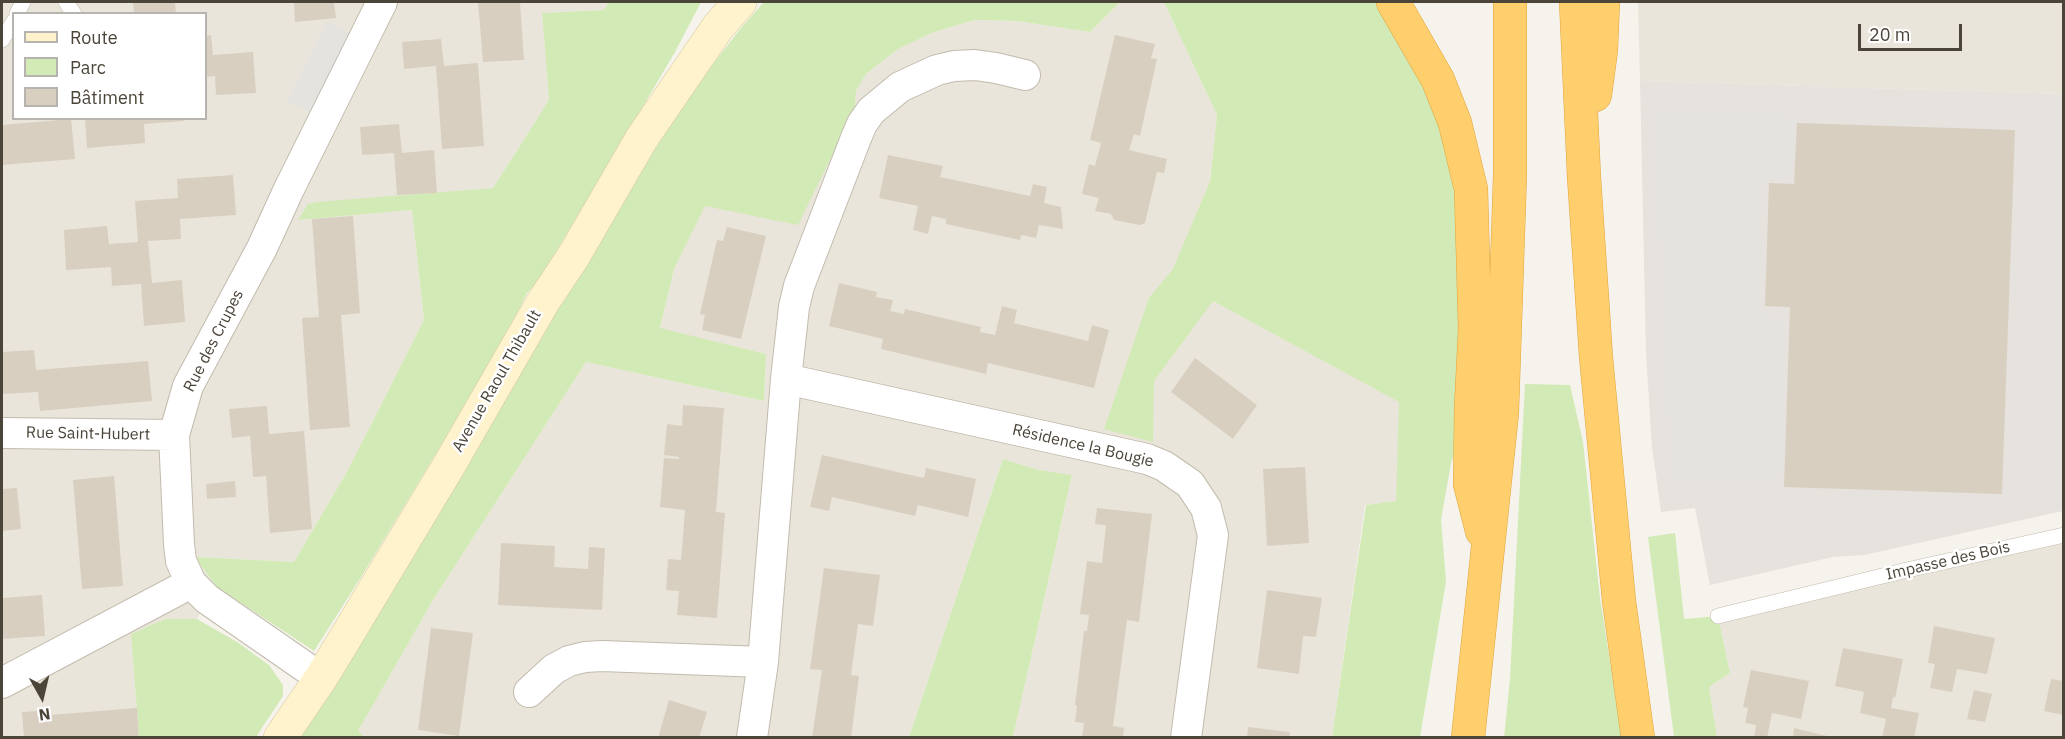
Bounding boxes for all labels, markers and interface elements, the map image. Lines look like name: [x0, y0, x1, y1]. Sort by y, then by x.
legend: [12, 12, 207, 120]
scale bar: [1861, 12, 1964, 50]
text: 20 m: [1869, 23, 1911, 46]
text: Route: [70, 26, 118, 49]
text: Parc: [70, 56, 106, 79]
text: Bâtiment: [70, 86, 144, 109]
street label: Rue des Crupes: [180, 287, 248, 395]
street label: Avenue Raoul Thibault: [448, 306, 546, 456]
street label: Résidence la Bougie: [1010, 420, 1156, 472]
street label: Rue Saint-Hubert: [26, 423, 150, 445]
street label: Impasse des Bois: [1884, 537, 2012, 585]
north arrow: [12, 667, 72, 727]
text: N: [37, 704, 52, 726]

